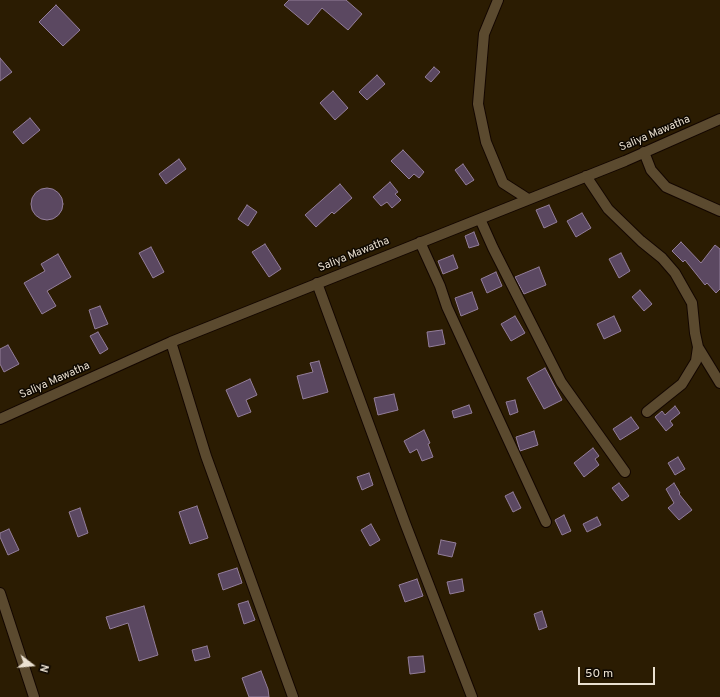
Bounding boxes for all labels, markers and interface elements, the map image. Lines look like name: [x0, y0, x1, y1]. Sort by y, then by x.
street label: Saliya Mawatha: [618, 113, 692, 155]
street label: Saliya Mawatha: [316, 235, 392, 275]
street label: Saliya Mawatha: [18, 360, 92, 402]
north arrow: [12, 645, 52, 685]
scale bar: [580, 659, 657, 685]
text: N: [36, 663, 51, 674]
text: 50 m: [585, 666, 613, 682]

